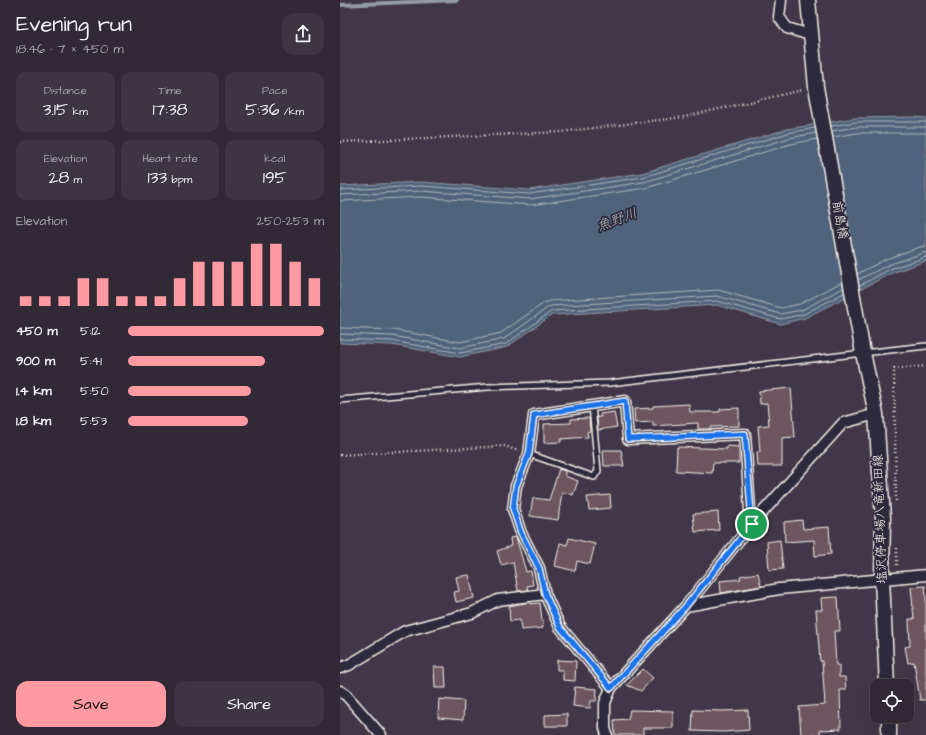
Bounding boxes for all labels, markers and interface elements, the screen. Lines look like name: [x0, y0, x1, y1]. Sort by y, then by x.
text: Evening run: [16, 9, 132, 40]
button: share: [282, 13, 324, 55]
text: 18:46 · 7 × 450 m: [16, 40, 124, 58]
text: Distance: [44, 83, 87, 98]
text: Time: [158, 83, 182, 98]
text: Pace: [262, 83, 287, 98]
text: 3.15: [43, 98, 68, 122]
text: 17:38: [152, 98, 188, 122]
text: 5:36: [245, 98, 279, 122]
text: km: [68, 104, 88, 119]
text: /km: [279, 104, 304, 119]
text: Elevation: [44, 151, 87, 166]
text: Heart rate: [142, 151, 198, 166]
text: kcal: [264, 151, 285, 166]
text: 28: [48, 166, 69, 190]
text: 133: [148, 166, 167, 190]
text: 195: [263, 166, 287, 190]
text: m: [69, 172, 82, 187]
text: bpm: [167, 172, 192, 187]
street label: 前島橋: [828, 199, 852, 241]
water label: 魚野川: [594, 203, 640, 237]
text: Elevation: [16, 212, 67, 230]
text: 250–253 m: [257, 212, 324, 230]
text: 450 m: [16, 322, 58, 340]
text: 5:12: [80, 322, 100, 340]
text: 900 m: [16, 352, 55, 370]
text: 5:41: [80, 352, 102, 370]
text: 1.4 km: [16, 382, 52, 400]
text: 5:50: [80, 382, 109, 400]
text: 1.8 km: [16, 412, 51, 430]
text: 5:53: [80, 412, 107, 430]
street label: 塩沢停車場八竜新田線: [869, 453, 891, 584]
pin: [735, 507, 769, 541]
icon: arrive: [741, 513, 763, 535]
map controls: [870, 679, 914, 723]
button: locate: [870, 679, 914, 723]
button: Save: [16, 681, 166, 727]
button: Share: [174, 681, 324, 727]

